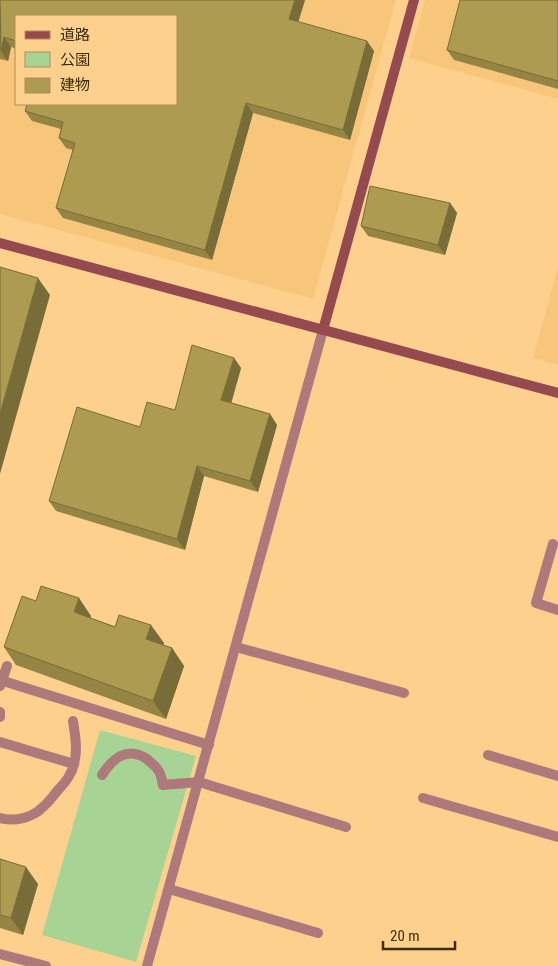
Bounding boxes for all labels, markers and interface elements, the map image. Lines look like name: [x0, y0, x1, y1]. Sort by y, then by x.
legend: [15, 15, 178, 105]
text: 道路: [60, 26, 90, 44]
text: 公園: [60, 51, 90, 69]
text: 建物: [60, 76, 90, 94]
scale bar: [383, 918, 456, 950]
text: 20 m: [390, 927, 420, 945]

